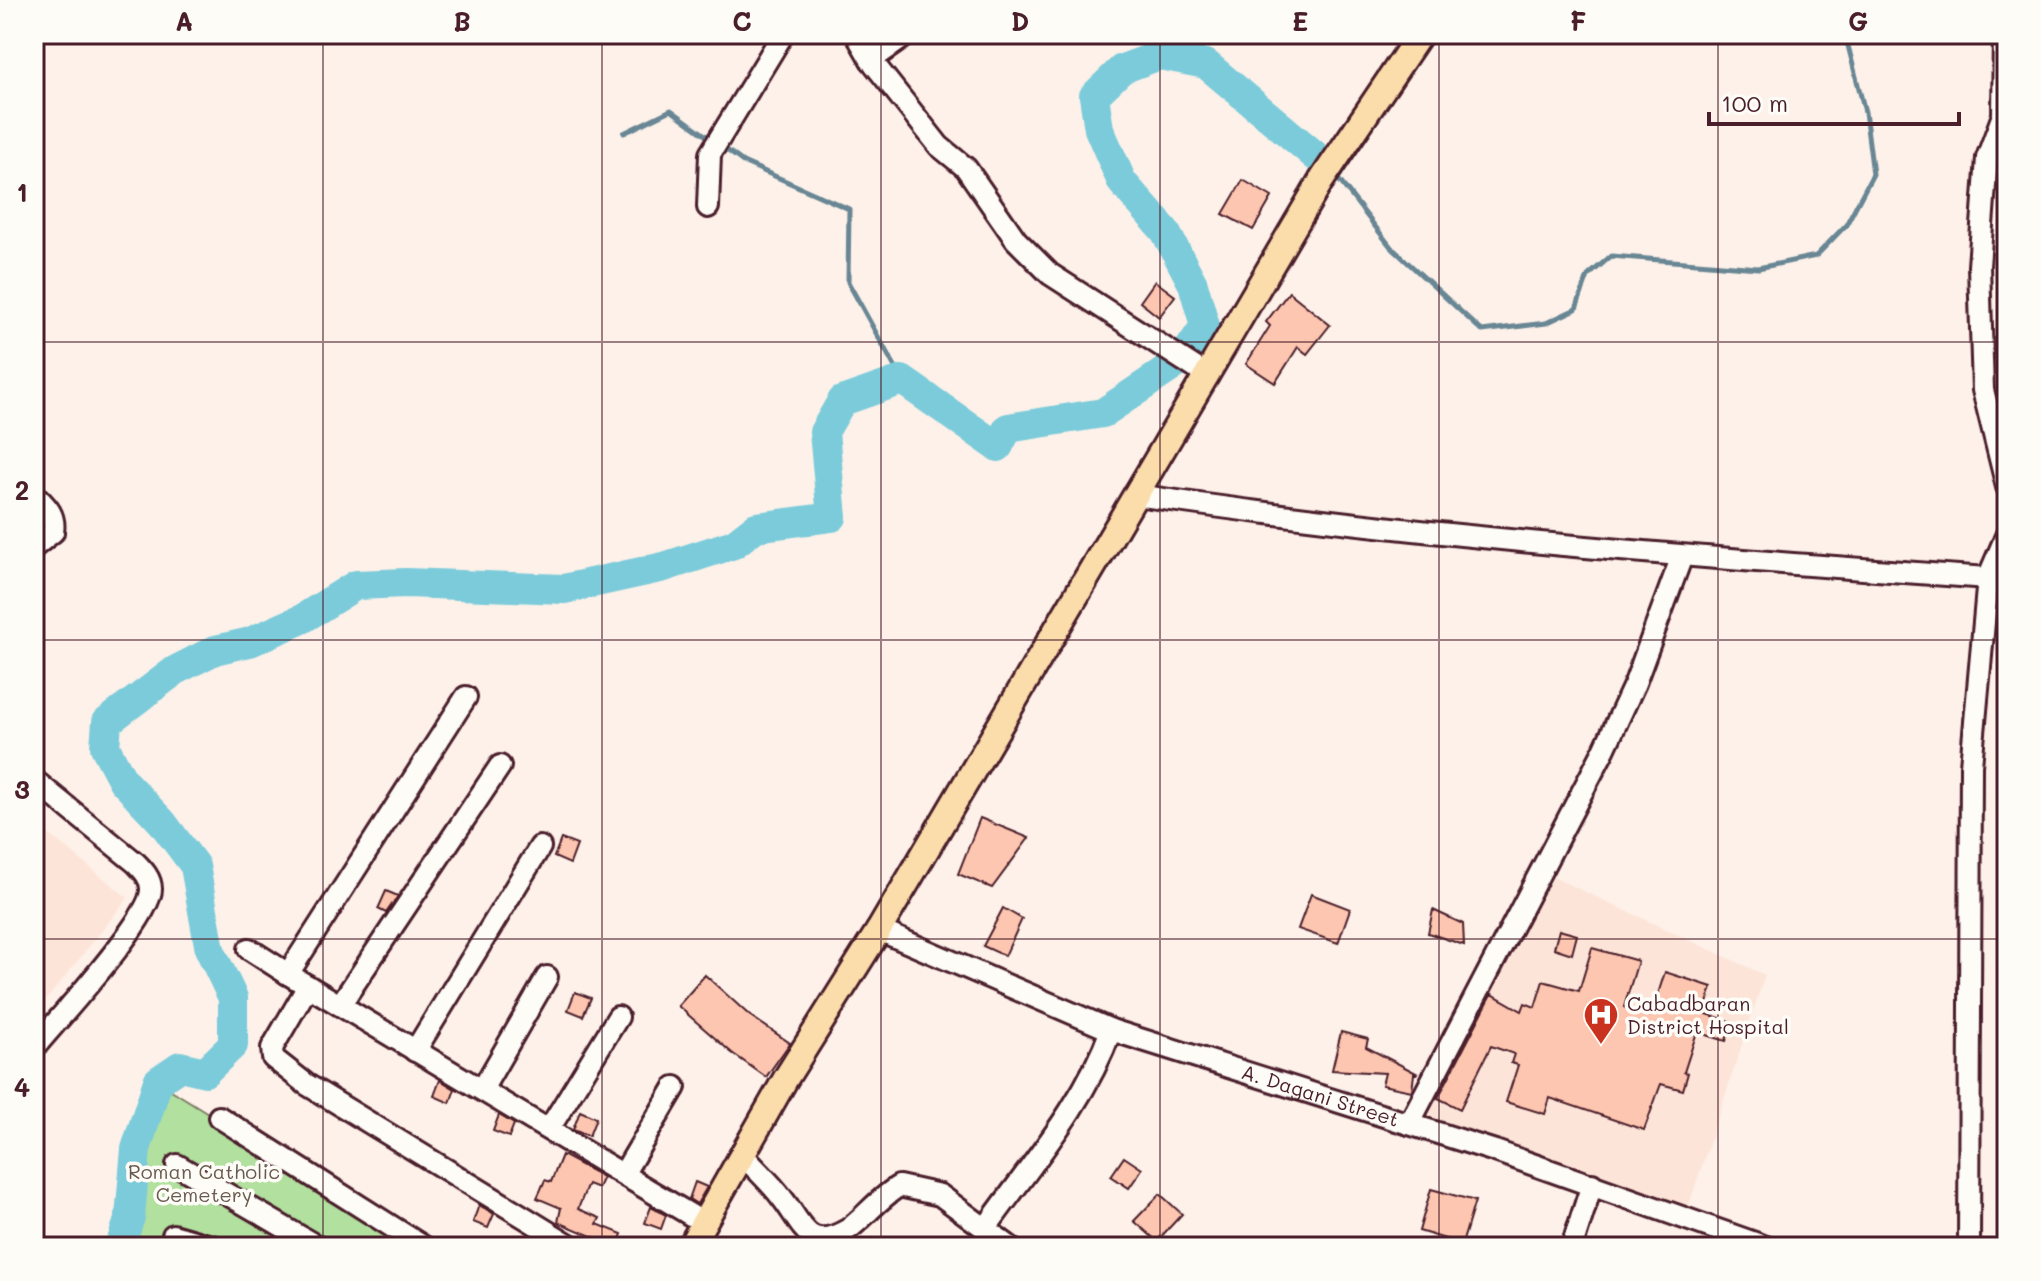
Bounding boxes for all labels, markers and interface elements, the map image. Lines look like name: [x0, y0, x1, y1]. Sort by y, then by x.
text: A: [175, 4, 193, 38]
text: B: [453, 4, 471, 38]
text: C: [732, 4, 752, 38]
text: D: [1011, 4, 1029, 38]
text: E: [1292, 4, 1308, 38]
text: F: [1570, 4, 1586, 38]
text: G: [1848, 4, 1868, 38]
scale bar: [1709, 76, 1959, 126]
text: 100 m: [1721, 87, 1788, 118]
text: 1: [16, 175, 28, 209]
text: 2: [15, 473, 29, 507]
text: 3: [14, 772, 30, 806]
place label: Cabadbaran District Hospital: [1627, 990, 1789, 1039]
hospital icon: Cabadbaran District Hospital: [1582, 996, 1620, 1046]
street label: A. Dagani Street: [1238, 1058, 1403, 1132]
text: 4: [14, 1070, 30, 1104]
park label: Roman Catholic Cemetery: [128, 1158, 280, 1207]

